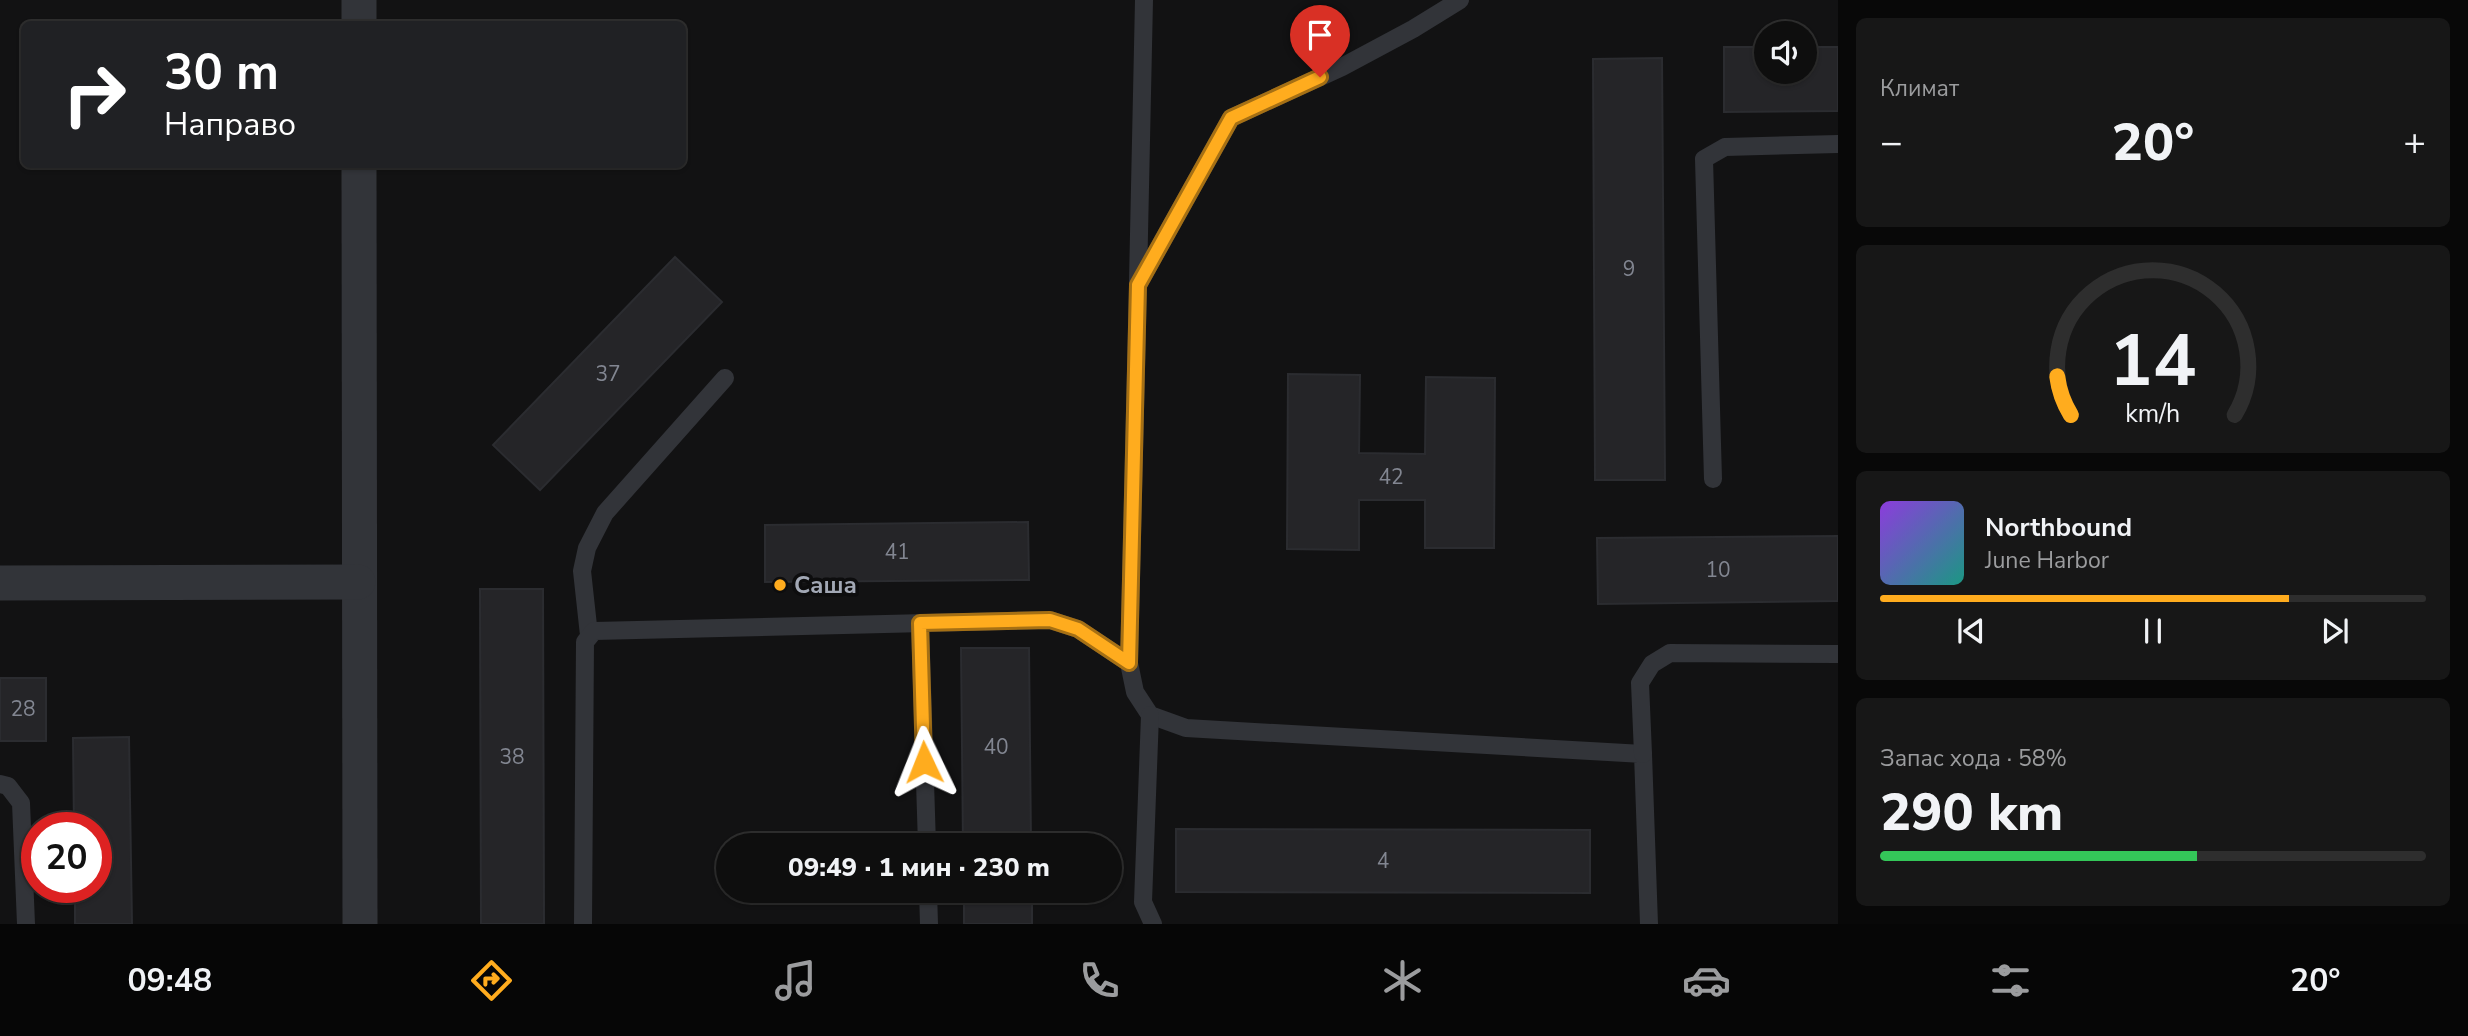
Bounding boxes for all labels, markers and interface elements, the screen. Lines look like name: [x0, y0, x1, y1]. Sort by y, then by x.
pin: [1290, 5, 1350, 77]
icon: arrive: [1301, 16, 1339, 54]
map controls: [1754, 21, 1817, 84]
button: sound: [1754, 21, 1817, 84]
text: 30 m: [164, 39, 279, 106]
icon: right: [49, 49, 140, 140]
text: Климат: [1880, 73, 1959, 104]
text: Направо: [164, 103, 296, 146]
text: 20°: [2112, 107, 2194, 178]
text: −: [1880, 117, 1903, 168]
text: +: [2403, 117, 2426, 168]
house number: 9: [1623, 255, 1635, 283]
text: 14: [2109, 311, 2197, 411]
house number: 37: [595, 360, 621, 388]
text: km/h: [2125, 397, 2181, 431]
house number: 42: [1378, 463, 1404, 491]
text: Northbound: [1985, 510, 2132, 545]
house number: 41: [884, 538, 910, 566]
text: June Harbor: [1985, 545, 2109, 576]
house number: 10: [1705, 556, 1731, 584]
place label: Саша: [794, 569, 857, 601]
marker: Саша: [772, 577, 788, 593]
icon: previous: [1952, 612, 1990, 650]
icon: pause: [2134, 612, 2172, 650]
icon: next: [2316, 612, 2354, 650]
house number: 28: [10, 695, 36, 723]
position arrow: [887, 725, 961, 799]
house number: 40: [983, 733, 1009, 761]
house number: 38: [499, 743, 525, 771]
text: Запас хода · 58%: [1880, 743, 2067, 774]
text: 290 km: [1880, 777, 2063, 848]
speed limit sign: 20: [21, 812, 112, 903]
house number: 4: [1377, 847, 1389, 875]
text: 09:49 · 1 мин · 230 m: [788, 850, 1050, 885]
icon: directions: [467, 956, 516, 1005]
icon: music: [771, 956, 820, 1005]
icon: phone: [1075, 956, 1124, 1005]
icon: climate: [1378, 956, 1427, 1005]
icon: car: [1682, 956, 1731, 1005]
icon: filters: [1986, 956, 2035, 1005]
text: 09:48: [127, 959, 212, 1002]
text: 20°: [2290, 959, 2340, 1002]

